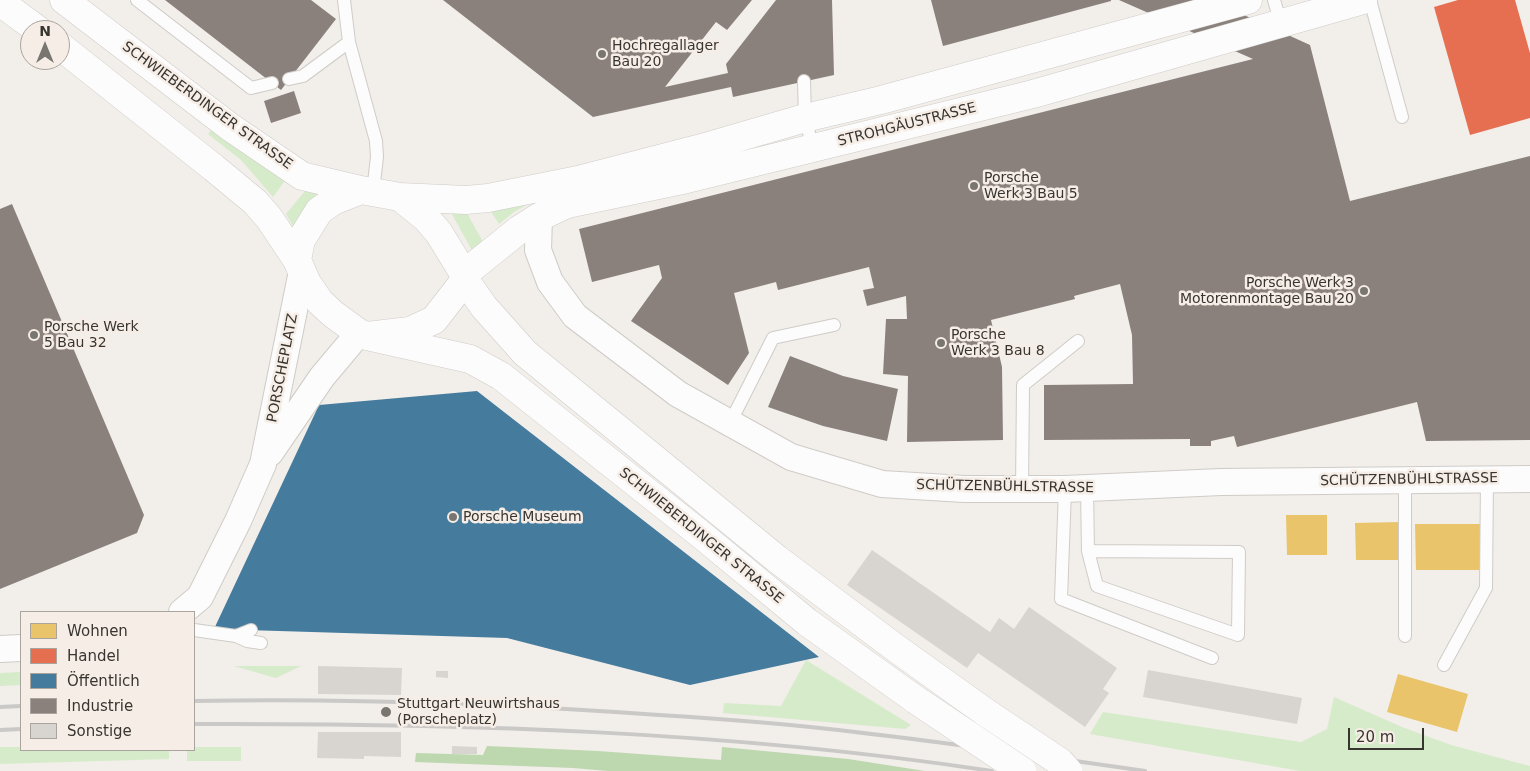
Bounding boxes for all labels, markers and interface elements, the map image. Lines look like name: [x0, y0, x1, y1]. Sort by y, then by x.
north arrow: [20, 20, 70, 70]
text: N: [39, 23, 51, 39]
place label: Hochregallager Bau 20: [612, 38, 719, 70]
street label: SCHWIEBERDINGER STRASSE: [119, 39, 295, 173]
marker: Hochregallager Bau 20: [596, 48, 608, 60]
street label: STROHGÄUSTRASSE: [836, 100, 978, 150]
place label: Porsche Werk 3 Bau 5: [984, 170, 1078, 202]
marker: Porsche Werk 3 Bau 5: [968, 180, 980, 192]
place label: Porsche Werk 3 Motorenmontage Bau 20: [1180, 275, 1354, 308]
marker: Porsche Werk 3 Motorenmontage Bau 20: [1358, 285, 1370, 297]
street label: PORSCHEPLATZ: [264, 312, 302, 424]
place label: Porsche Werk 5 Bau 32: [44, 319, 139, 352]
place label: Porsche Werk 3 Bau 8: [951, 327, 1045, 360]
marker: Porsche Werk 5 Bau 32: [28, 329, 40, 341]
marker: Porsche Werk 3 Bau 8: [935, 337, 947, 349]
street label: SCHWIEBERDINGER STRASSE: [616, 465, 786, 607]
street label: SCHÜTZENBÜHLSTRASSE: [1320, 470, 1498, 490]
street label: SCHÜTZENBÜHLSTRASSE: [916, 477, 1094, 497]
place label: Porsche Museum: [463, 509, 582, 525]
marker: Porsche Museum: [447, 511, 459, 523]
legend: [20, 611, 195, 751]
text: Wohnen: [67, 622, 128, 640]
text: Handel: [67, 647, 120, 665]
text: Öffentlich: [67, 672, 140, 690]
place label: Stuttgart Neuwirtshaus (Porscheplatz): [397, 696, 560, 729]
text: Industrie: [67, 697, 133, 715]
marker: Stuttgart Neuwirtshaus (Porscheplatz): [379, 705, 393, 719]
scale bar: [1350, 718, 1426, 750]
text: Sonstige: [67, 722, 132, 740]
text: 20 m: [1356, 728, 1394, 746]

